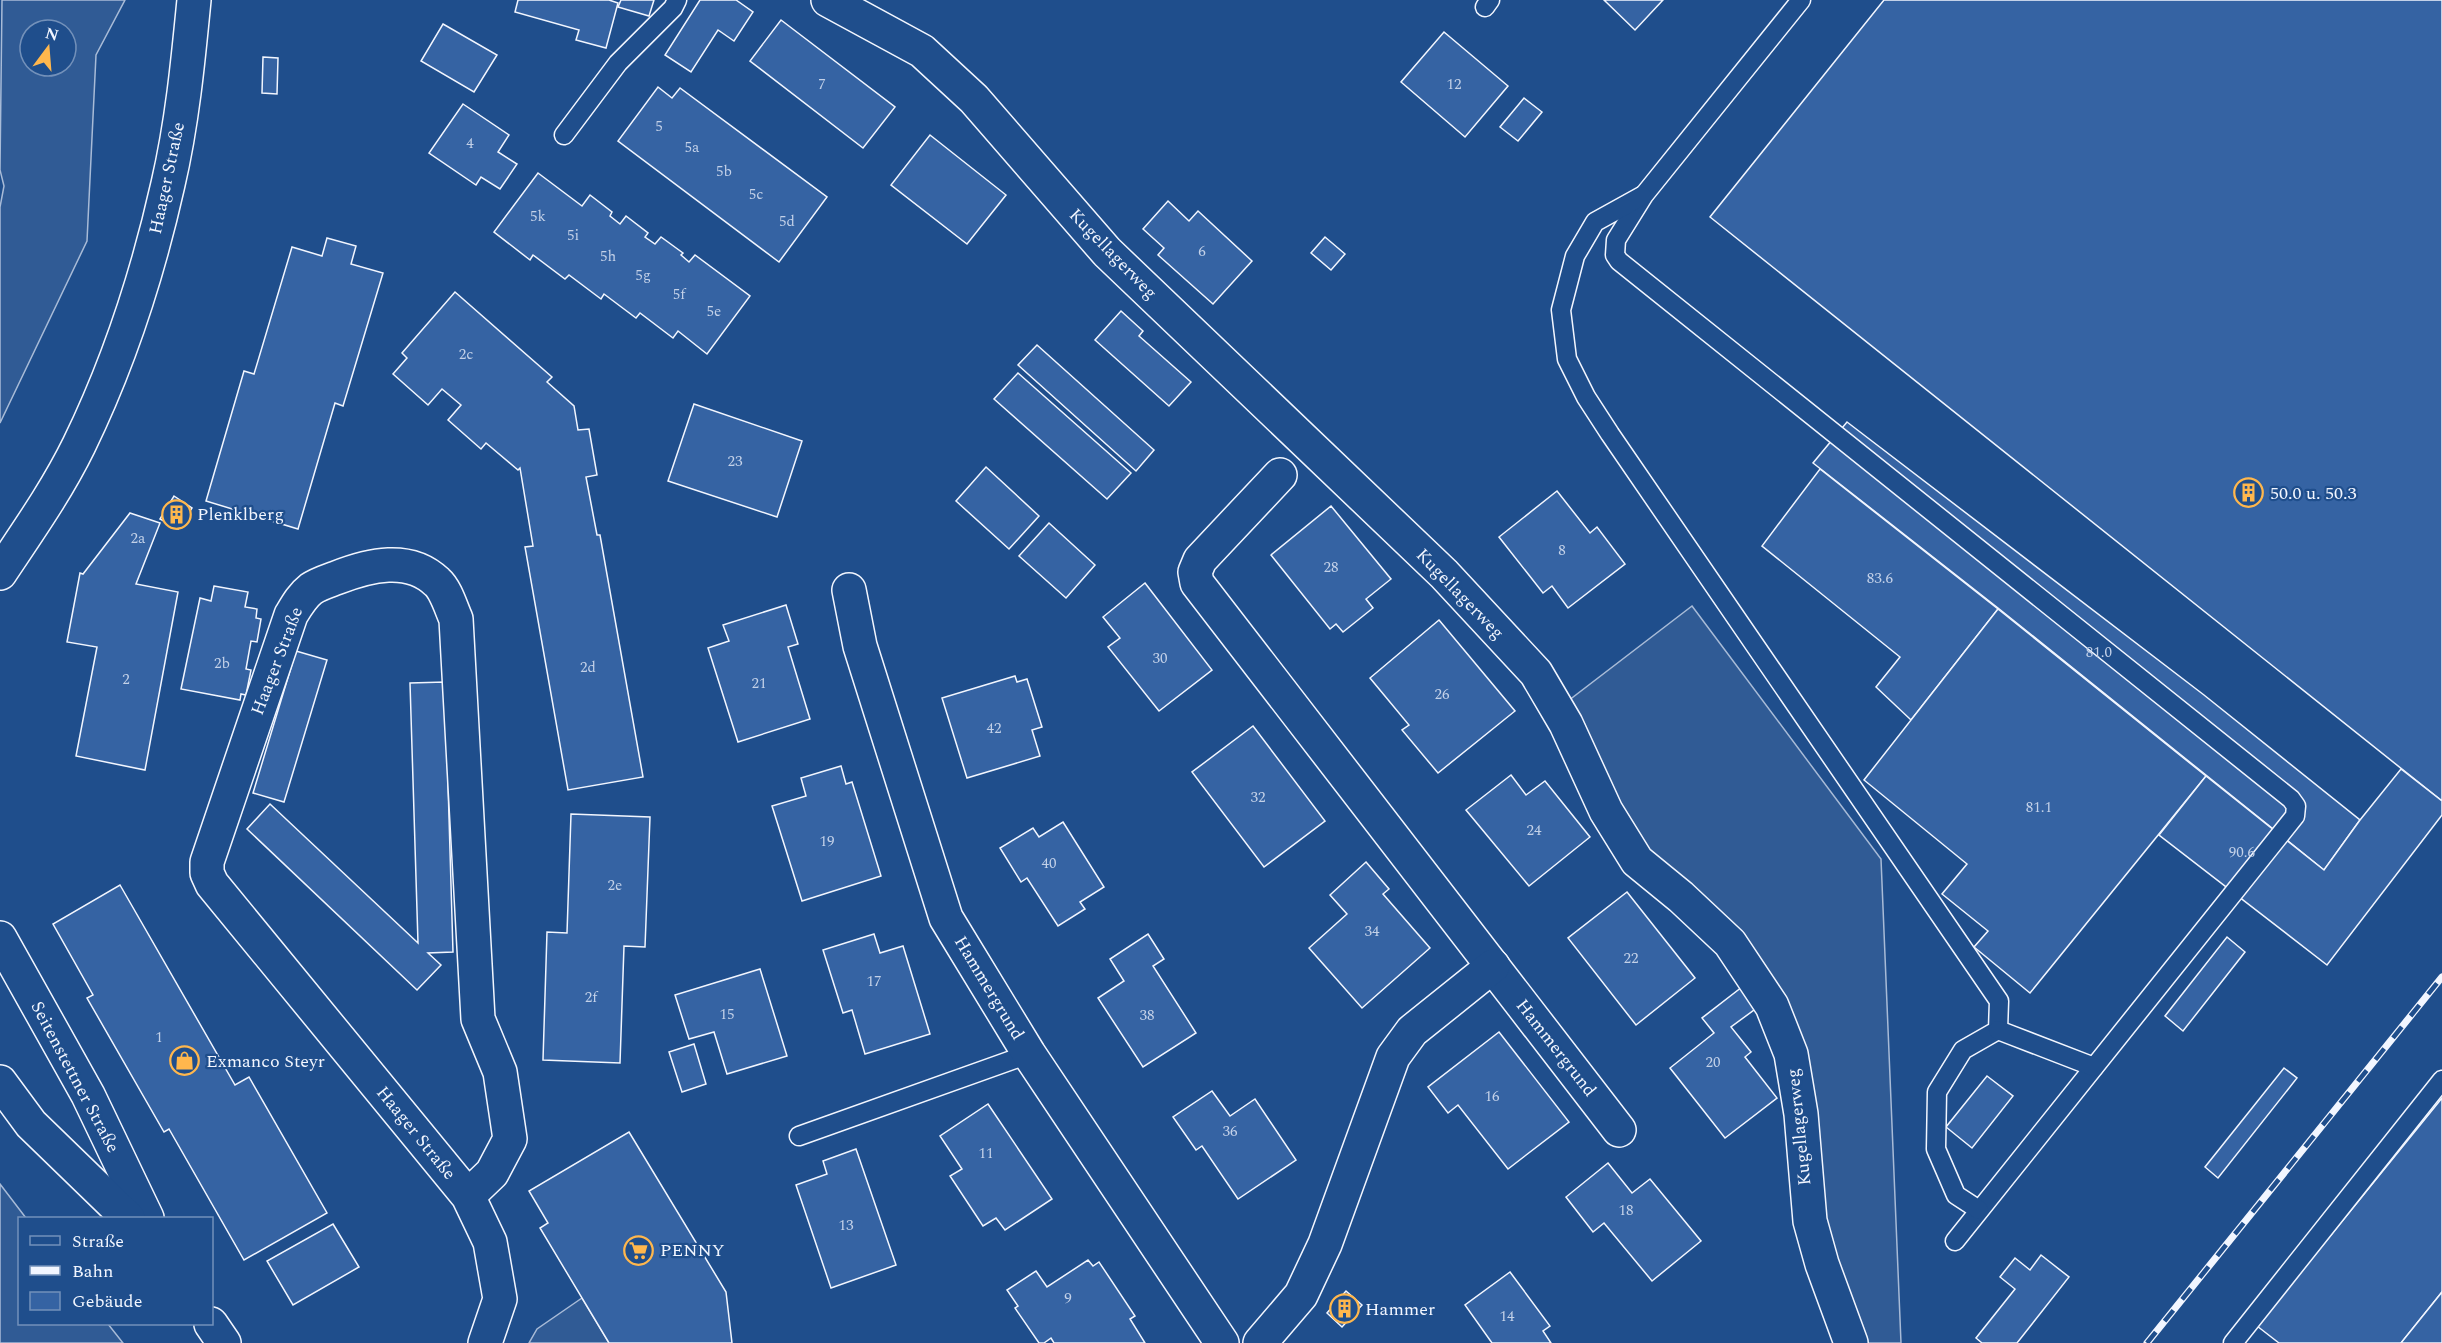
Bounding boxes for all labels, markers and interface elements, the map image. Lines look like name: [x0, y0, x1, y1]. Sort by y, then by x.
north arrow: [18, 18, 78, 78]
text: N: [42, 21, 61, 48]
house number: 7: [818, 73, 826, 96]
house number: 12: [1446, 73, 1462, 96]
house number: 5: [655, 115, 663, 138]
street label: Haager Straße: [142, 119, 192, 237]
house number: 4: [466, 132, 474, 155]
house number: 5a: [685, 136, 700, 159]
house number: 5b: [716, 160, 732, 183]
house number: 5c: [749, 183, 763, 206]
street label: Kugellagerweg: [1062, 202, 1164, 306]
house number: 5k: [530, 205, 546, 228]
house number: 5d: [779, 210, 795, 233]
house number: 5i: [567, 224, 579, 247]
house number: 6: [1198, 240, 1206, 263]
house number: 5h: [600, 245, 616, 268]
house number: 5g: [635, 264, 651, 287]
house number: 5f: [673, 283, 687, 306]
house number: 5e: [707, 300, 721, 323]
house number: 2c: [459, 343, 473, 366]
house number: 23: [727, 450, 743, 473]
building icon: 50.0 u. 50.3: [2233, 477, 2265, 509]
place label: 50.0 u. 50.3: [2270, 480, 2357, 507]
building icon: Plenklberg: [160, 498, 192, 530]
place label: Plenklberg: [197, 501, 284, 528]
house number: 2a: [131, 527, 146, 550]
house number: 8: [1558, 539, 1566, 562]
street label: Kugellagerweg: [1409, 542, 1511, 646]
house number: 28: [1323, 556, 1339, 579]
house number: 83.6: [1867, 567, 1894, 590]
street label: Haager Straße: [244, 603, 310, 719]
house number: 81.0: [2086, 641, 2112, 664]
house number: 30: [1152, 647, 1168, 670]
house number: 2b: [214, 652, 230, 675]
house number: 2d: [580, 656, 596, 679]
house number: 2: [122, 668, 130, 691]
house number: 21: [751, 672, 767, 695]
house number: 26: [1434, 683, 1450, 706]
house number: 42: [986, 717, 1002, 740]
house number: 32: [1250, 786, 1266, 809]
house number: 81.1: [2026, 796, 2052, 819]
house number: 24: [1526, 819, 1542, 842]
house number: 19: [819, 830, 835, 853]
house number: 90.6: [2229, 841, 2256, 864]
house number: 40: [1041, 852, 1057, 875]
house number: 2e: [608, 874, 622, 897]
house number: 34: [1364, 920, 1380, 943]
street label: Hammergrund: [947, 931, 1031, 1045]
house number: 22: [1623, 947, 1639, 970]
house number: 17: [866, 970, 882, 993]
house number: 2f: [585, 986, 599, 1009]
street label: Hammergrund: [1509, 993, 1603, 1103]
street label: Seitenstettner Straße: [24, 996, 126, 1158]
house number: 15: [719, 1003, 735, 1026]
house number: 38: [1139, 1004, 1155, 1027]
house number: 1: [155, 1026, 163, 1049]
shop icon: Exmanco Steyr: [169, 1045, 201, 1077]
place label: Exmanco Steyr: [206, 1048, 325, 1075]
house number: 20: [1705, 1051, 1721, 1074]
street label: Kugellagerweg: [1779, 1067, 1819, 1187]
street label: Haager Straße: [370, 1080, 462, 1186]
house number: 16: [1484, 1085, 1500, 1108]
house number: 36: [1222, 1120, 1238, 1143]
house number: 11: [978, 1142, 994, 1165]
house number: 18: [1618, 1199, 1634, 1222]
house number: 13: [838, 1214, 854, 1237]
legend: [18, 1217, 213, 1325]
text: Straße: [72, 1228, 124, 1255]
supermarket icon: PENNY: [623, 1234, 655, 1266]
place label: PENNY: [660, 1237, 725, 1264]
text: Bahn: [72, 1258, 114, 1285]
house number: 9: [1064, 1287, 1072, 1310]
text: Gebäude: [72, 1288, 142, 1315]
building icon: Hammer: [1328, 1293, 1360, 1325]
place label: Hammer: [1365, 1296, 1435, 1323]
house number: 14: [1499, 1305, 1515, 1328]

